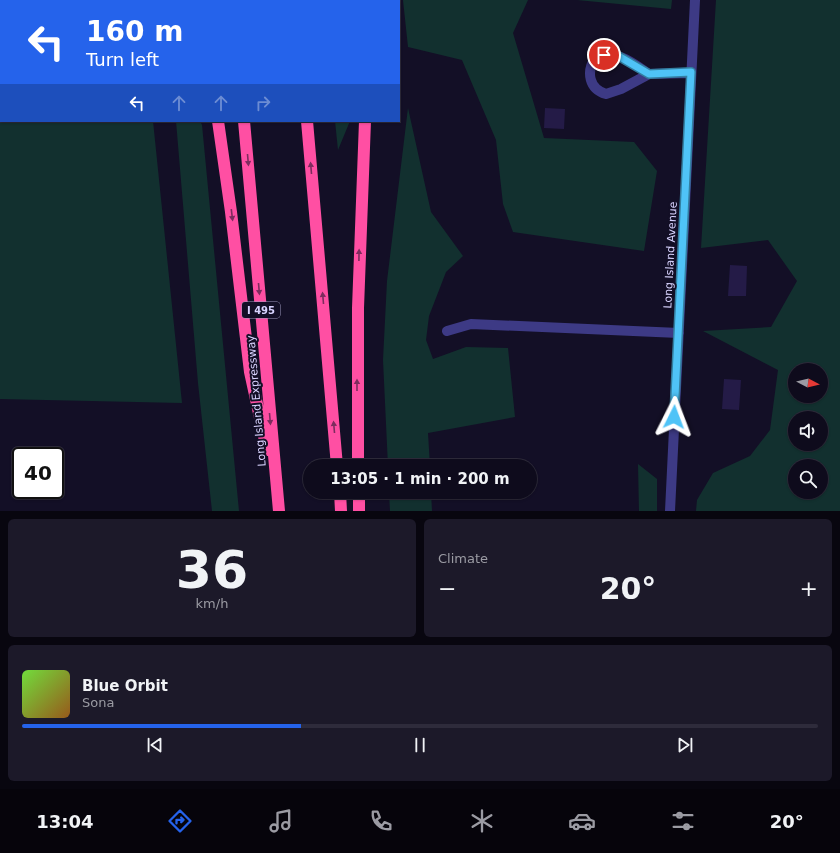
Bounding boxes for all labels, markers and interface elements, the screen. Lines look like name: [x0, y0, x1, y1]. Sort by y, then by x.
text: 160 m: [86, 15, 183, 48]
icon: left: [20, 16, 72, 68]
pin: [587, 38, 621, 72]
icon: arrive: [593, 44, 615, 66]
text: Turn left: [86, 49, 159, 70]
icon: left: [126, 92, 148, 114]
icon: ahead: [168, 92, 190, 114]
icon: ahead: [210, 92, 232, 114]
icon: right: [252, 92, 274, 114]
one-way arrow: [244, 154, 251, 166]
one-way arrow: [308, 162, 315, 174]
street label: Long Island Avenue: [661, 201, 680, 309]
one-way arrow: [228, 209, 235, 221]
one-way arrow: [356, 249, 363, 261]
one-way arrow: [256, 283, 263, 295]
one-way arrow: [319, 292, 326, 304]
road number: I 495: [242, 302, 280, 318]
street label: Long Island Expressway: [244, 334, 269, 467]
north arrow: [788, 363, 828, 403]
map controls: [788, 363, 828, 499]
one-way arrow: [354, 378, 360, 391]
position arrow: [653, 396, 695, 438]
button: sound: [788, 411, 828, 451]
one-way arrow: [267, 413, 274, 425]
one-way arrow: [331, 421, 337, 433]
speed limit sign: 40: [12, 447, 64, 499]
button: search: [788, 459, 828, 499]
text: 13:05 · 1 min · 200 m: [330, 470, 510, 488]
text: 36: [176, 540, 248, 600]
text: Climate: [438, 551, 488, 566]
text: 20°: [600, 571, 656, 606]
text: −: [438, 576, 456, 601]
text: +: [800, 576, 818, 601]
text: km/h: [196, 596, 228, 611]
text: Blue Orbit: [82, 677, 168, 695]
text: Sona: [82, 695, 114, 710]
icon: previous: [144, 734, 166, 756]
icon: pause: [409, 734, 431, 756]
icon: next: [674, 734, 696, 756]
icon: directions: [166, 807, 194, 835]
icon: music: [267, 807, 295, 835]
icon: phone: [367, 807, 395, 835]
icon: climate: [468, 807, 496, 835]
icon: car: [568, 807, 596, 835]
icon: filters: [669, 807, 697, 835]
text: 13:04: [36, 811, 94, 832]
text: 20°: [770, 811, 804, 832]

